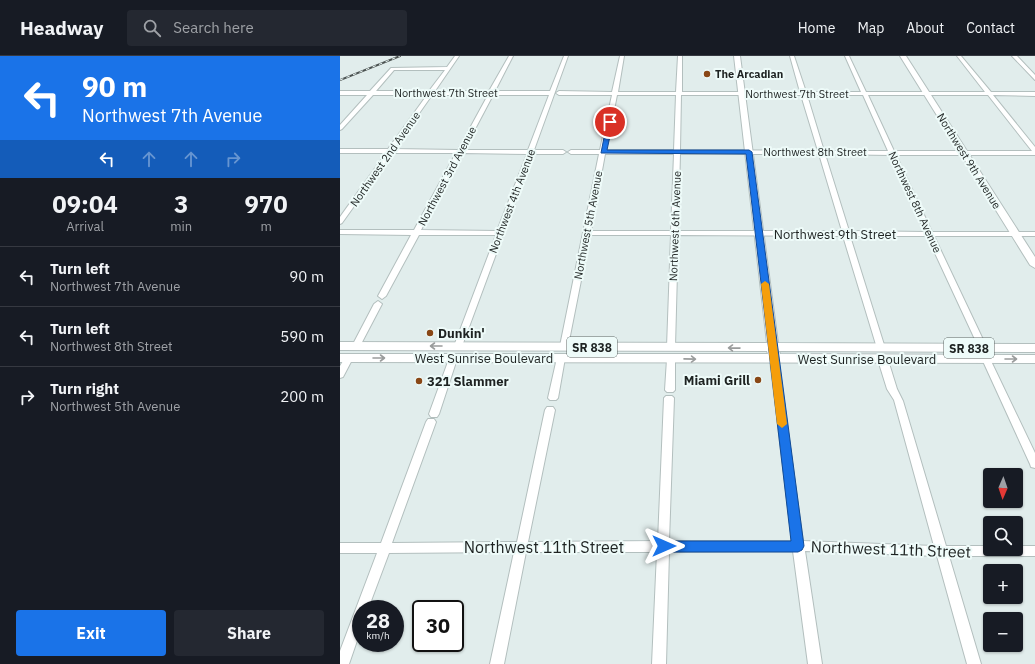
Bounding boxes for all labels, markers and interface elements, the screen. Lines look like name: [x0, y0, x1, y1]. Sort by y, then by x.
search box: [127, 10, 407, 46]
text: Headway: [20, 16, 103, 40]
icon: search: [141, 17, 163, 39]
text: Search here: [173, 18, 254, 37]
text: Home: [798, 19, 835, 37]
text: Map: [857, 19, 884, 37]
text: About: [906, 19, 944, 37]
text: Contact: [966, 19, 1015, 37]
place label: The Arcadian: [715, 67, 783, 81]
text: 90 m: [82, 68, 147, 105]
marker: The Arcadian: [702, 69, 712, 79]
icon: left: [16, 72, 68, 124]
street label: Northwest 7th Street: [394, 86, 498, 100]
street label: Northwest 7th Street: [745, 87, 849, 101]
text: Northwest 7th Avenue: [82, 104, 262, 127]
pin: [593, 105, 627, 139]
street label: Northwest 2nd Avenue: [347, 109, 423, 209]
icon: arrive: [599, 111, 621, 133]
street label: Northwest 9th Avenue: [934, 111, 1004, 211]
street label: Northwest 3rd Avenue: [415, 124, 479, 228]
street label: Northwest 8th Street: [763, 145, 867, 159]
street label: Northwest 4th Avenue: [486, 147, 538, 255]
icon: left: [96, 148, 118, 170]
icon: ahead: [138, 148, 160, 170]
icon: ahead: [180, 148, 202, 170]
icon: right: [222, 148, 244, 170]
street label: Northwest 8th Avenue: [885, 149, 945, 255]
street label: Northwest 5th Avenue: [571, 170, 605, 280]
street label: Northwest 6th Avenue: [666, 171, 684, 281]
text: 09:04: [52, 188, 118, 220]
text: 3: [174, 188, 188, 220]
text: 970: [244, 188, 288, 220]
text: Arrival: [66, 218, 104, 235]
text: min: [170, 218, 192, 235]
text: m: [260, 218, 272, 235]
street label: Northwest 9th Street: [774, 226, 896, 243]
text: Turn left: [50, 259, 110, 278]
icon: left: [16, 266, 38, 288]
text: 90 m: [289, 267, 324, 286]
text: Northwest 7th Avenue: [50, 278, 180, 295]
text: Turn left: [50, 319, 110, 338]
place label: Dunkin': [438, 325, 485, 342]
icon: left: [16, 326, 38, 348]
text: 590 m: [280, 327, 324, 346]
marker: Dunkin': [425, 328, 435, 338]
road number: SR 838: [567, 337, 617, 357]
text: Northwest 8th Street: [50, 338, 173, 355]
road number: SR 838: [944, 338, 994, 358]
one-way arrow: [430, 342, 443, 350]
one-way arrow: [728, 344, 741, 352]
street label: West Sunrise Boulevard: [415, 350, 553, 367]
street label: West Sunrise Boulevard: [798, 351, 936, 368]
one-way arrow: [372, 354, 385, 362]
one-way arrow: [683, 355, 696, 363]
one-way arrow: [1004, 355, 1017, 363]
place label: Miami Grill: [684, 372, 750, 389]
place label: 321 Slammer: [427, 373, 509, 390]
marker: Miami Grill: [753, 375, 763, 385]
marker: 321 Slammer: [414, 376, 424, 386]
text: Turn right: [50, 379, 119, 398]
icon: right: [16, 386, 38, 408]
text: 200 m: [280, 387, 324, 406]
text: Northwest 5th Avenue: [50, 398, 180, 415]
north arrow: [983, 468, 1023, 508]
map controls: [983, 468, 1023, 652]
button: search: [983, 516, 1023, 556]
position arrow: [643, 525, 685, 567]
street label: Northwest 11th Street: [810, 536, 972, 562]
street label: Northwest 11th Street: [464, 537, 624, 557]
button: +: [983, 564, 1023, 604]
speed limit sign: 30: [412, 600, 464, 652]
text: 28: [366, 607, 390, 634]
button: Exit: [16, 610, 166, 656]
button: Share: [174, 610, 324, 656]
button: −: [983, 612, 1023, 652]
text: km/h: [366, 629, 390, 642]

